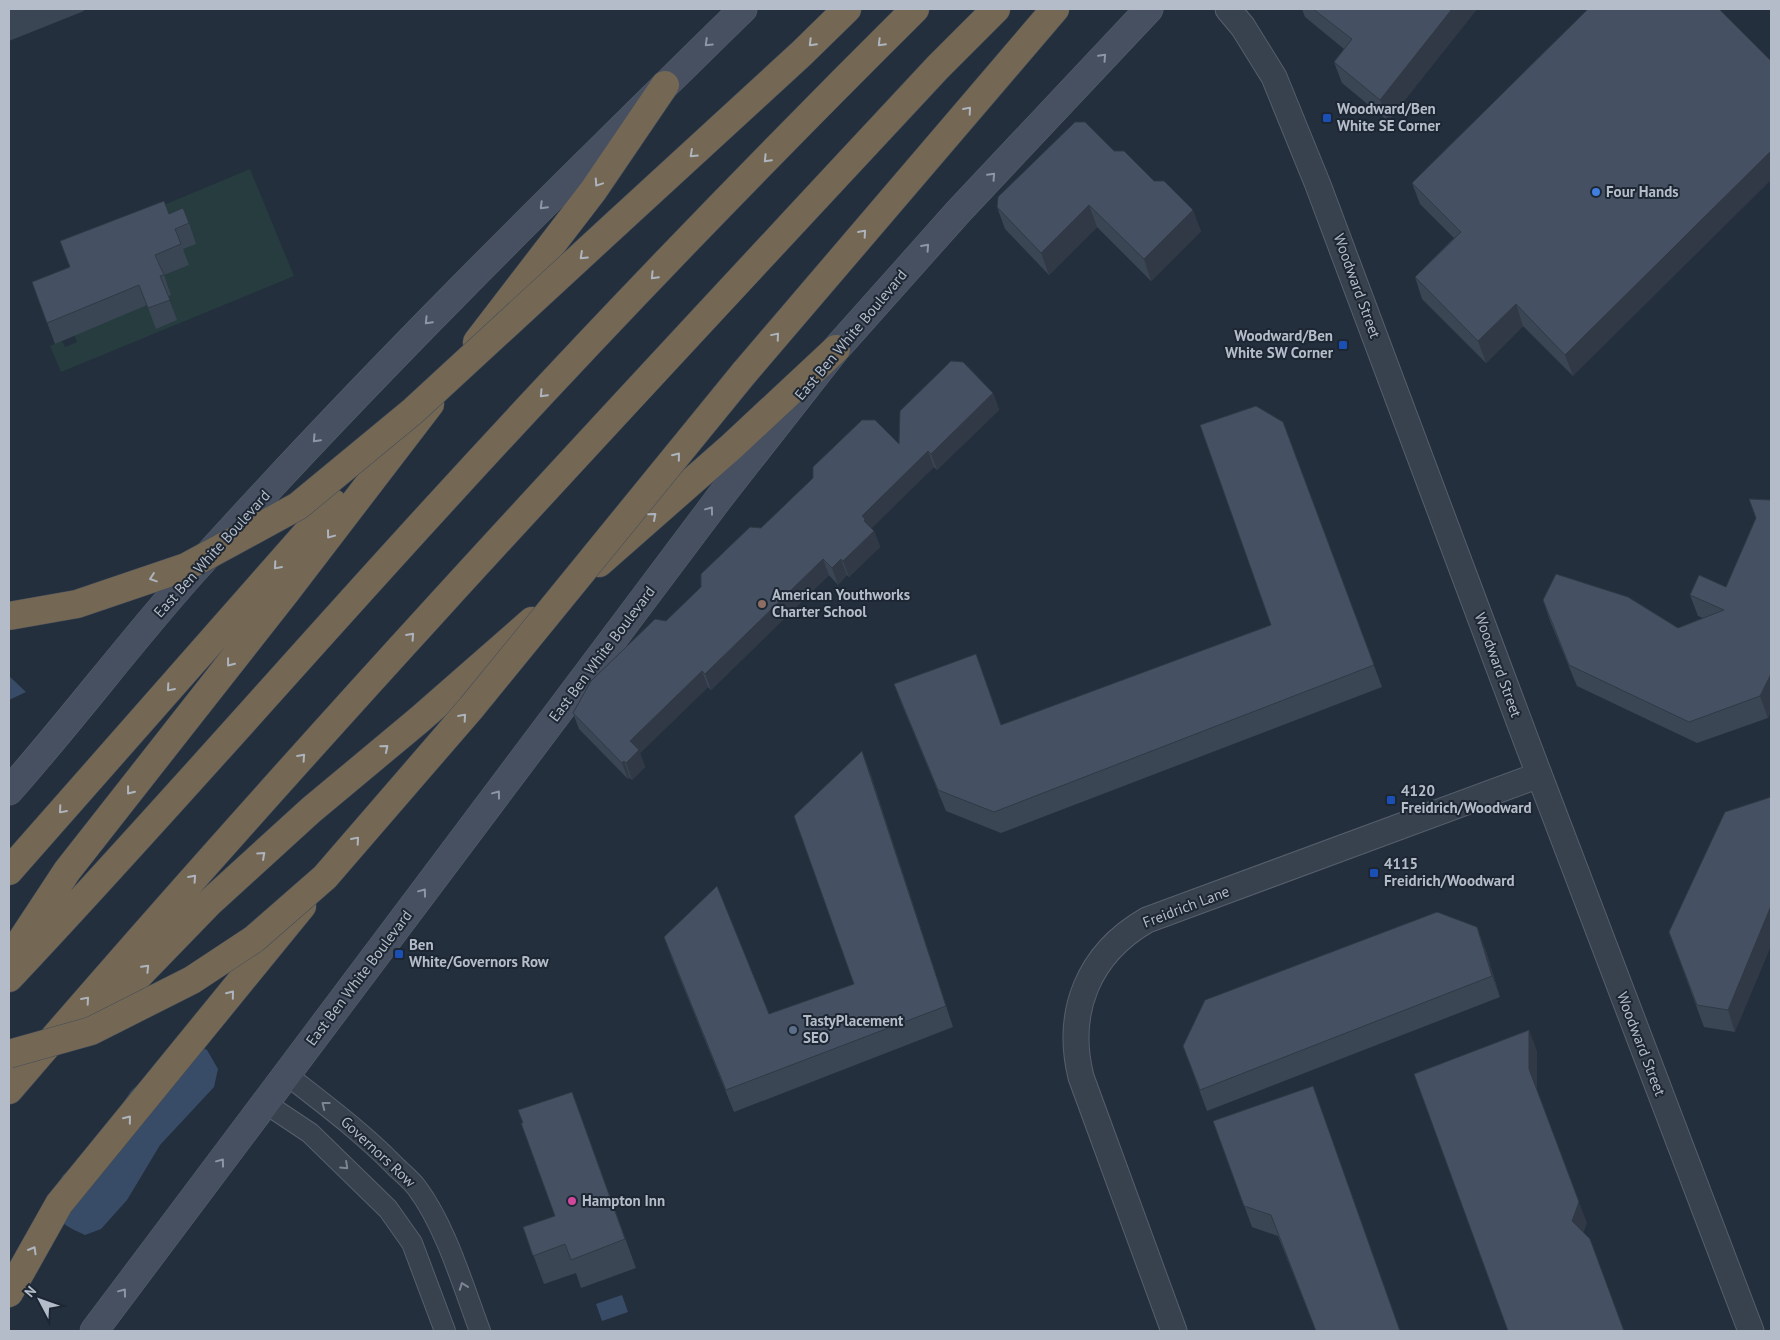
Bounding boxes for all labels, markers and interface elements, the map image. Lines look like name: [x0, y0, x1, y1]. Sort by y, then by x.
one-way arrow: [705, 37, 714, 46]
one-way arrow: [809, 37, 818, 46]
one-way arrow: [878, 37, 887, 46]
one-way arrow: [1097, 54, 1106, 63]
place label: Woodward/Ben White SE Corner: [1337, 99, 1441, 135]
one-way arrow: [963, 106, 972, 115]
marker: Woodward/Ben White SE Corner: [1321, 112, 1333, 124]
one-way arrow: [690, 148, 699, 157]
one-way arrow: [764, 154, 773, 163]
one-way arrow: [986, 172, 995, 181]
one-way arrow: [595, 177, 604, 187]
place label: Four Hands: [1606, 182, 1679, 201]
marker: Four Hands: [1590, 186, 1602, 198]
one-way arrow: [540, 200, 549, 209]
one-way arrow: [857, 230, 866, 239]
street label: Woodward Street: [1330, 231, 1385, 341]
one-way arrow: [921, 244, 929, 253]
one-way arrow: [579, 250, 588, 259]
street label: East Ben White Boulevard: [790, 265, 911, 404]
one-way arrow: [651, 271, 660, 280]
one-way arrow: [425, 315, 434, 324]
place label: Woodward/Ben White SW Corner: [1225, 326, 1334, 362]
one-way arrow: [770, 333, 778, 342]
marker: Woodward/Ben White SW Corner: [1337, 339, 1349, 351]
one-way arrow: [540, 389, 549, 398]
one-way arrow: [313, 434, 322, 443]
one-way arrow: [671, 453, 679, 462]
street label: East Ben White Boulevard: [149, 486, 274, 621]
one-way arrow: [704, 506, 713, 516]
one-way arrow: [648, 513, 657, 522]
one-way arrow: [327, 529, 335, 538]
one-way arrow: [274, 561, 283, 570]
one-way arrow: [150, 573, 158, 583]
street label: East Ben White Boulevard: [544, 582, 659, 725]
place label: American Youthworks Charter School: [772, 585, 910, 621]
marker: American Youthworks Charter School: [756, 598, 768, 610]
street label: Woodward Street: [1471, 610, 1526, 720]
one-way arrow: [405, 633, 414, 642]
one-way arrow: [227, 657, 236, 667]
one-way arrow: [166, 683, 175, 692]
one-way arrow: [457, 714, 466, 723]
one-way arrow: [379, 746, 388, 754]
one-way arrow: [296, 753, 305, 762]
place label: 4120 Freidrich/Woodward: [1401, 781, 1532, 817]
one-way arrow: [127, 785, 135, 794]
one-way arrow: [491, 790, 500, 800]
marker: 4120 Freidrich/Woodward: [1385, 794, 1397, 806]
one-way arrow: [59, 805, 68, 814]
one-way arrow: [351, 837, 360, 846]
one-way arrow: [257, 852, 266, 861]
place label: 4115 Freidrich/Woodward: [1384, 854, 1515, 890]
marker: 4115 Freidrich/Woodward: [1368, 867, 1380, 879]
one-way arrow: [188, 875, 197, 884]
street label: Freidrich Lane: [1140, 881, 1232, 932]
one-way arrow: [418, 889, 426, 898]
street label: East Ben White Boulevard: [301, 906, 416, 1049]
place label: Ben White/Governors Row: [409, 935, 549, 971]
marker: Ben White/Governors Row: [393, 948, 405, 960]
one-way arrow: [140, 965, 149, 974]
street label: Woodward Street: [1613, 989, 1670, 1099]
one-way arrow: [226, 990, 235, 999]
one-way arrow: [80, 997, 89, 1006]
place label: TastyPlacement SEO: [803, 1011, 904, 1047]
marker: TastyPlacement SEO: [787, 1024, 799, 1036]
one-way arrow: [322, 1102, 331, 1110]
street label: Governors Row: [337, 1112, 420, 1191]
one-way arrow: [123, 1116, 132, 1125]
one-way arrow: [215, 1158, 224, 1168]
one-way arrow: [339, 1160, 348, 1169]
place label: Hampton Inn: [582, 1191, 665, 1210]
marker: Hampton Inn: [566, 1195, 578, 1207]
one-way arrow: [26, 1246, 36, 1255]
north arrow: [15, 1275, 65, 1325]
text: N: [20, 1282, 40, 1301]
one-way arrow: [459, 1282, 469, 1290]
one-way arrow: [117, 1288, 126, 1298]

